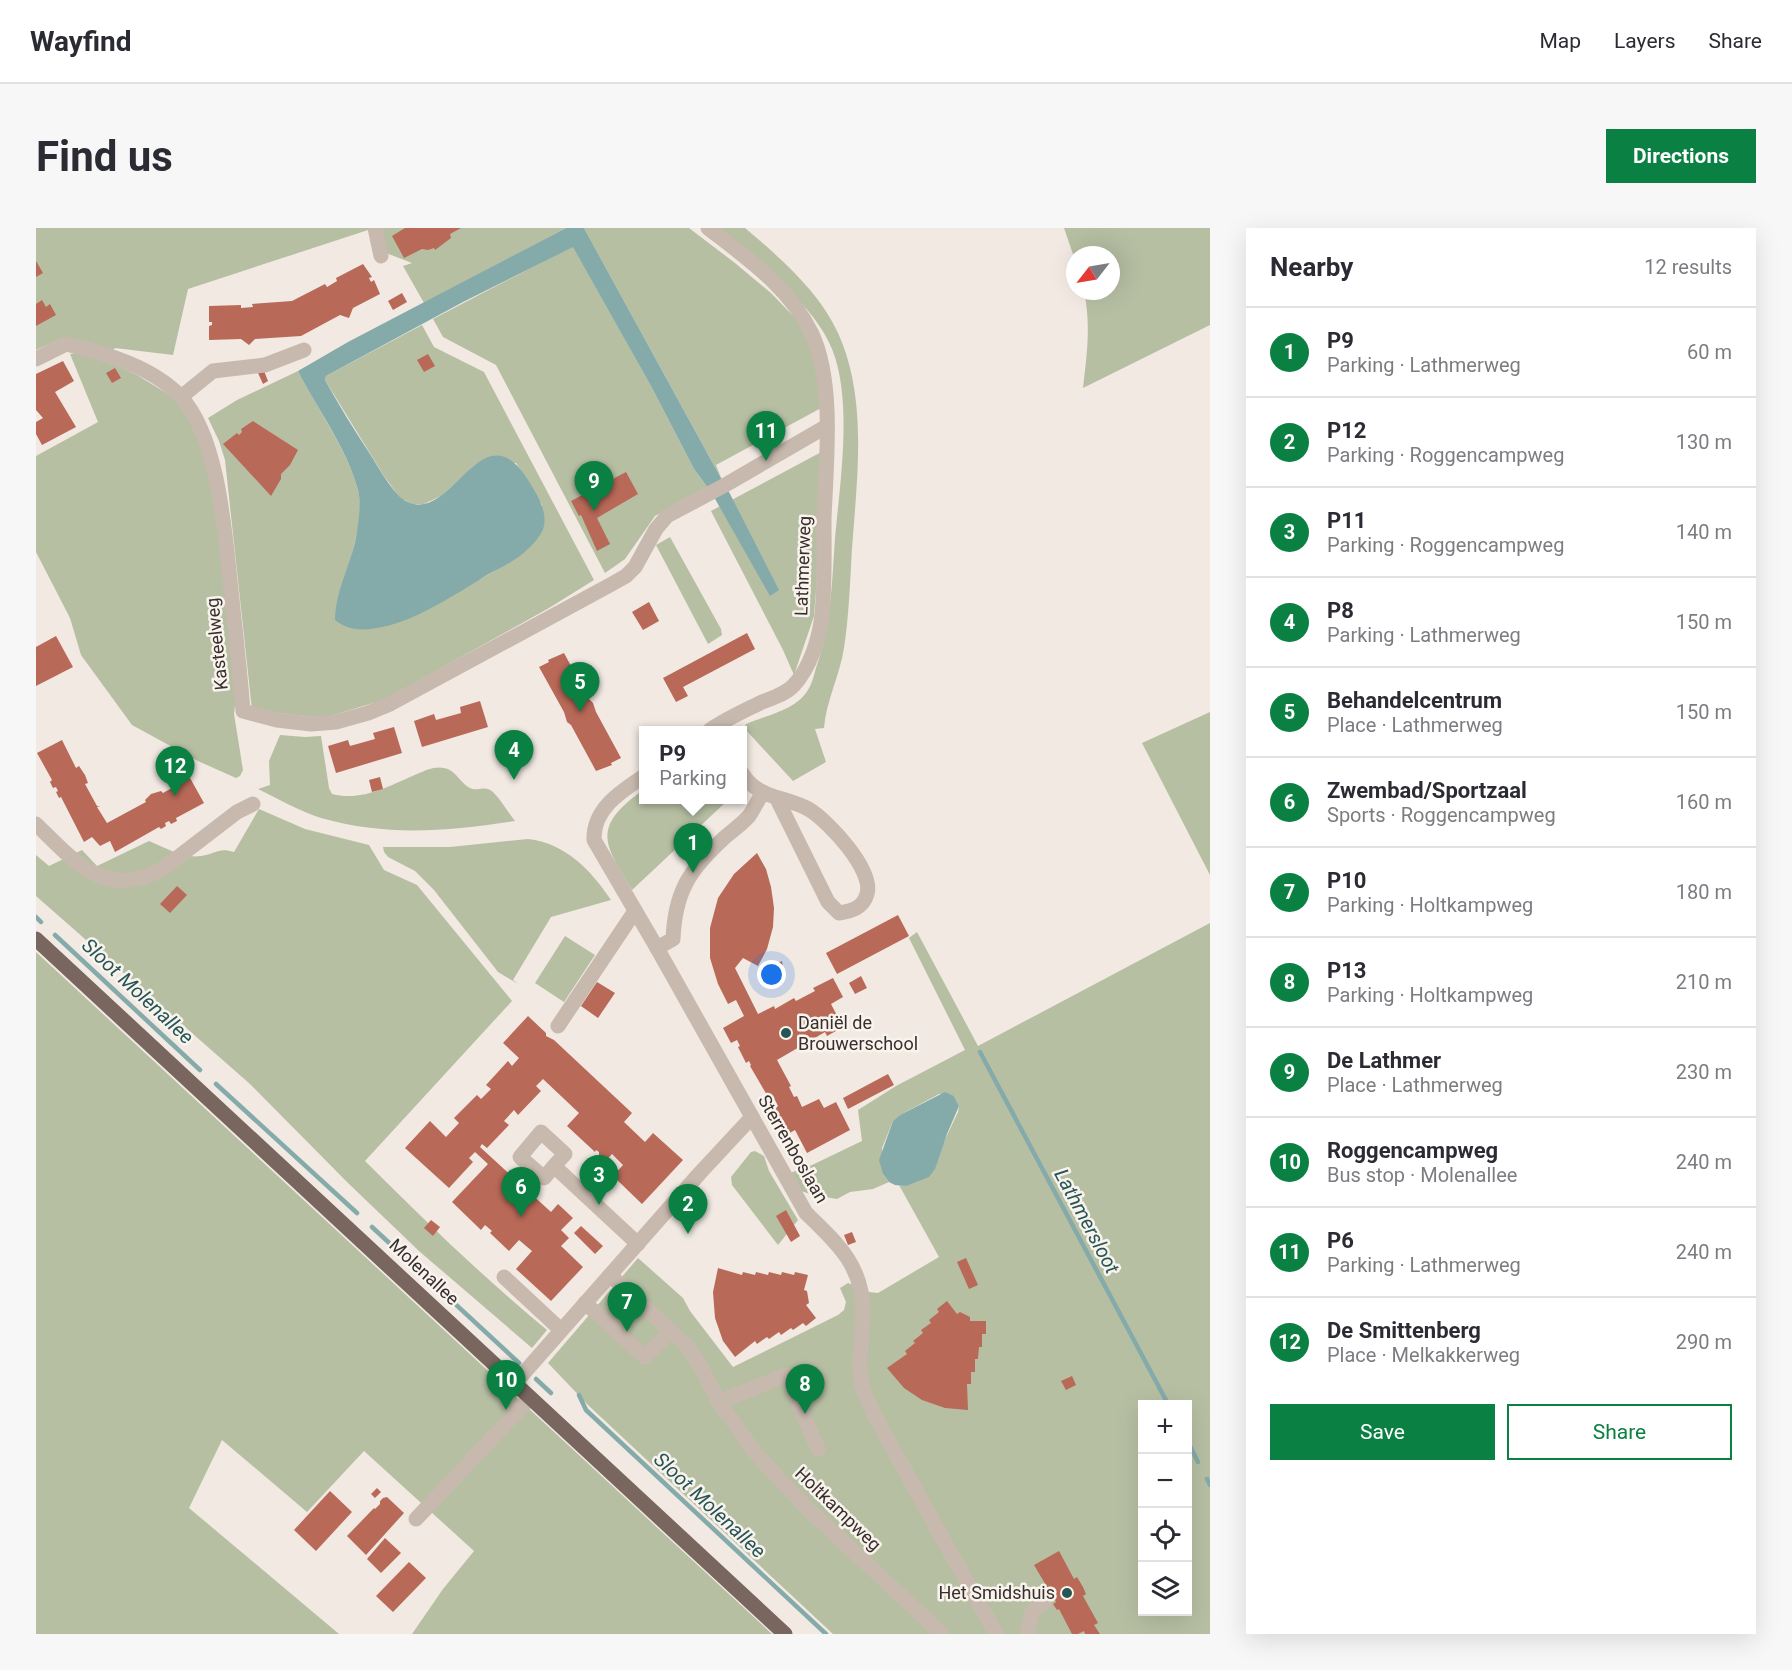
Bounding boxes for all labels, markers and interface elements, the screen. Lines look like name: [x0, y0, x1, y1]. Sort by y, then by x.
text: Wayfind: [30, 25, 131, 58]
text: Map: [1539, 29, 1581, 53]
text: Layers: [1614, 29, 1675, 53]
text: Share: [1708, 29, 1762, 53]
button: Directions: [1606, 129, 1756, 183]
text: Find us: [36, 132, 173, 181]
north arrow: [1066, 246, 1120, 300]
text: Nearby: [1270, 252, 1353, 282]
text: 12 results: [1644, 255, 1732, 279]
text: P9: [1327, 328, 1354, 353]
text: 1: [1284, 340, 1295, 364]
text: 60 m: [1687, 340, 1732, 364]
text: Parking · Lathmerweg: [1327, 353, 1521, 377]
pin: 11: [746, 412, 786, 461]
text: P12: [1327, 418, 1366, 443]
text: 2: [1284, 430, 1295, 454]
text: 130 m: [1676, 430, 1732, 454]
text: Parking · Roggencampweg: [1327, 443, 1564, 467]
pin: 9: [574, 462, 614, 511]
text: P11: [1327, 508, 1366, 533]
street label: Lathmerweg: [790, 516, 815, 616]
text: 3: [1284, 520, 1295, 544]
text: 140 m: [1676, 520, 1732, 544]
text: Parking · Roggencampweg: [1327, 533, 1564, 557]
street label: Kasteelweg: [201, 597, 232, 691]
text: P8: [1327, 598, 1354, 623]
text: 4: [1284, 610, 1295, 634]
text: 150 m: [1676, 610, 1732, 634]
text: Parking · Lathmerweg: [1327, 623, 1521, 647]
pin: 5: [560, 662, 600, 712]
text: Behandelcentrum: [1327, 688, 1502, 713]
text: 5: [1284, 700, 1295, 724]
text: 150 m: [1676, 700, 1732, 724]
text: Place · Lathmerweg: [1327, 713, 1503, 737]
popup: [639, 726, 747, 804]
pin: 4: [494, 730, 534, 780]
text: P9: [659, 741, 686, 766]
pin: 12: [156, 746, 194, 796]
text: Parking: [659, 766, 727, 790]
text: Zwembad/Sportzaal: [1327, 778, 1527, 803]
text: 6: [1284, 790, 1295, 814]
text: 160 m: [1676, 790, 1732, 814]
text: Sports · Roggencampweg: [1327, 803, 1556, 827]
pin: 1: [674, 824, 712, 873]
text: P10: [1327, 868, 1366, 893]
text: 7: [1284, 880, 1295, 904]
text: 180 m: [1676, 880, 1732, 904]
text: Parking · Holtkampweg: [1327, 893, 1533, 917]
water label: Sloot Molenallee: [77, 933, 199, 1049]
text: P13: [1327, 958, 1366, 983]
your location: [757, 960, 786, 989]
text: 8: [1284, 970, 1295, 994]
text: 210 m: [1676, 970, 1732, 994]
text: Parking · Holtkampweg: [1327, 983, 1533, 1007]
place label: Daniël de Brouwerschool: [798, 1012, 918, 1054]
marker: Daniël de Brouwerschool: [779, 1026, 793, 1040]
text: De Lathmer: [1327, 1048, 1441, 1073]
text: 9: [1284, 1060, 1295, 1084]
text: 230 m: [1676, 1060, 1732, 1084]
text: Place · Lathmerweg: [1327, 1073, 1503, 1097]
street label: Sterrenboslaan: [754, 1091, 833, 1206]
text: Roggencampweg: [1327, 1138, 1498, 1163]
text: 10: [1278, 1150, 1301, 1174]
text: 240 m: [1676, 1150, 1732, 1174]
pin: 3: [580, 1156, 618, 1205]
text: Bus stop · Molenallee: [1327, 1163, 1517, 1187]
water label: Lathmersloot: [1049, 1165, 1125, 1278]
pin: 6: [502, 1168, 540, 1217]
pin: 2: [668, 1184, 708, 1234]
text: P6: [1327, 1228, 1354, 1253]
street label: Molenallee: [385, 1234, 463, 1309]
text: 11: [1278, 1240, 1301, 1264]
text: 240 m: [1676, 1240, 1732, 1264]
text: Parking · Lathmerweg: [1327, 1253, 1521, 1277]
pin: 7: [608, 1282, 646, 1332]
text: De Smittenberg: [1327, 1318, 1481, 1343]
text: 12: [1278, 1330, 1301, 1354]
text: 290 m: [1676, 1330, 1732, 1354]
text: Place · Melkakkerweg: [1327, 1343, 1520, 1367]
pin: 10: [486, 1360, 526, 1410]
pin: 8: [786, 1364, 824, 1414]
map controls: [1138, 1400, 1192, 1616]
button: +: [1138, 1400, 1192, 1454]
button: Save: [1270, 1404, 1495, 1460]
button: Share: [1507, 1404, 1732, 1460]
water label: Sloot Molenallee: [649, 1447, 771, 1563]
button: −: [1138, 1454, 1192, 1508]
street label: Holtkampweg: [791, 1462, 886, 1555]
button: locate: [1138, 1508, 1192, 1562]
button: layers: [1138, 1562, 1192, 1616]
place label: Het Smidshuis: [938, 1582, 1055, 1603]
marker: Het Smidshuis: [1060, 1586, 1074, 1600]

